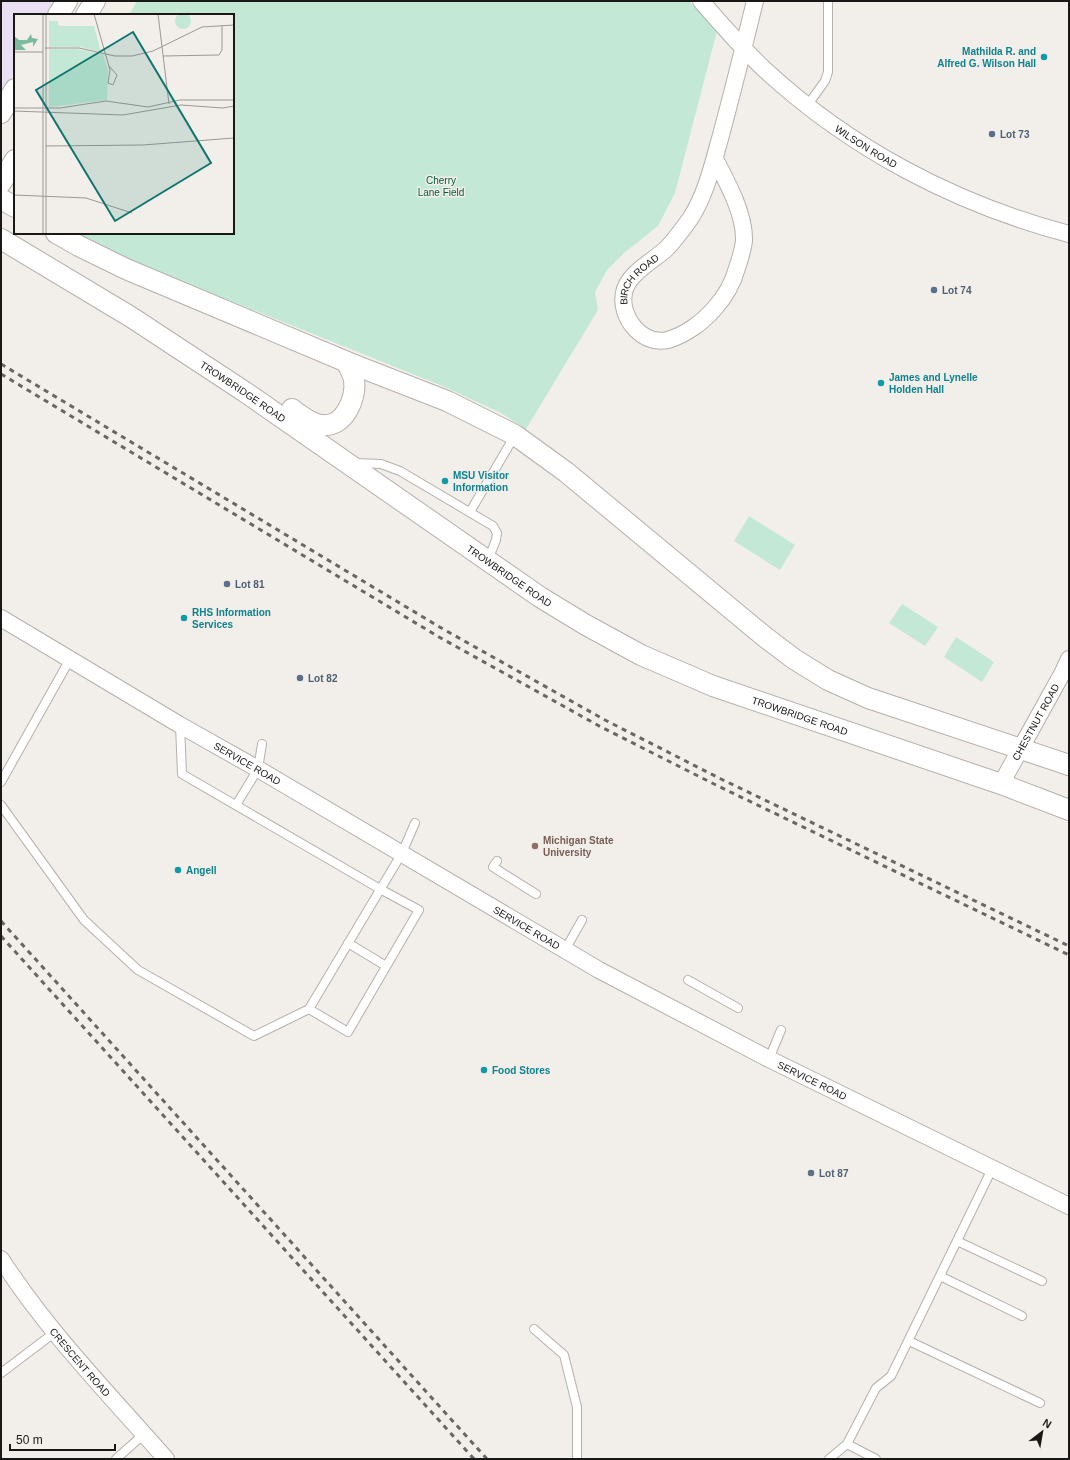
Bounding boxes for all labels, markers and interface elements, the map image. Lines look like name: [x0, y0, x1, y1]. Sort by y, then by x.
inset map: [14, 14, 234, 234]
place label: Mathilda R. and Alfred G. Wilson Hall: [937, 46, 1036, 69]
marker: Mathilda R. and Alfred G. Wilson Hall: [1039, 52, 1049, 62]
street label: WILSON ROAD: [833, 123, 899, 170]
marker: Lot 73: [987, 129, 997, 139]
place label: Lot 73: [1000, 129, 1030, 140]
park label: Cherry Lane Field: [418, 175, 464, 198]
street label: BIRCH ROAD: [618, 252, 661, 305]
marker: Lot 74: [929, 285, 939, 295]
place label: Lot 74: [942, 285, 972, 296]
street label: TROWBRIDGE ROAD: [198, 359, 288, 424]
place label: James and Lynelle Holden Hall: [889, 372, 978, 395]
marker: James and Lynelle Holden Hall: [876, 378, 886, 388]
place label: MSU Visitor Information: [453, 470, 509, 493]
marker: MSU Visitor Information: [440, 476, 450, 486]
street label: TROWBRIDGE ROAD: [465, 542, 554, 608]
marker: Lot 81: [222, 579, 232, 589]
place label: Lot 81: [235, 579, 265, 590]
place label: RHS Information Services: [192, 607, 271, 630]
marker: RHS Information Services: [179, 613, 189, 623]
marker: Lot 82: [295, 673, 305, 683]
place label: Lot 82: [308, 673, 338, 684]
street label: CHESTNUT ROAD: [1010, 682, 1061, 762]
street label: TROWBRIDGE ROAD: [750, 694, 849, 737]
street label: SERVICE ROAD: [212, 740, 283, 787]
place label: Michigan State University: [543, 835, 614, 858]
marker: Michigan State University: [530, 841, 540, 851]
marker: Angell: [173, 865, 183, 875]
place label: Angell: [186, 865, 217, 876]
street label: SERVICE ROAD: [491, 903, 562, 951]
street label: SERVICE ROAD: [776, 1059, 849, 1102]
marker: Food Stores: [479, 1065, 489, 1075]
place label: Food Stores: [492, 1065, 551, 1076]
marker: Lot 87: [806, 1168, 816, 1178]
place label: Lot 87: [819, 1168, 849, 1179]
street label: CRESCENT ROAD: [48, 1326, 113, 1398]
north arrow: [1022, 1412, 1062, 1452]
text: N: [1041, 1416, 1054, 1431]
scale bar: [10, 1426, 115, 1452]
text: 50 m: [16, 1433, 43, 1447]

